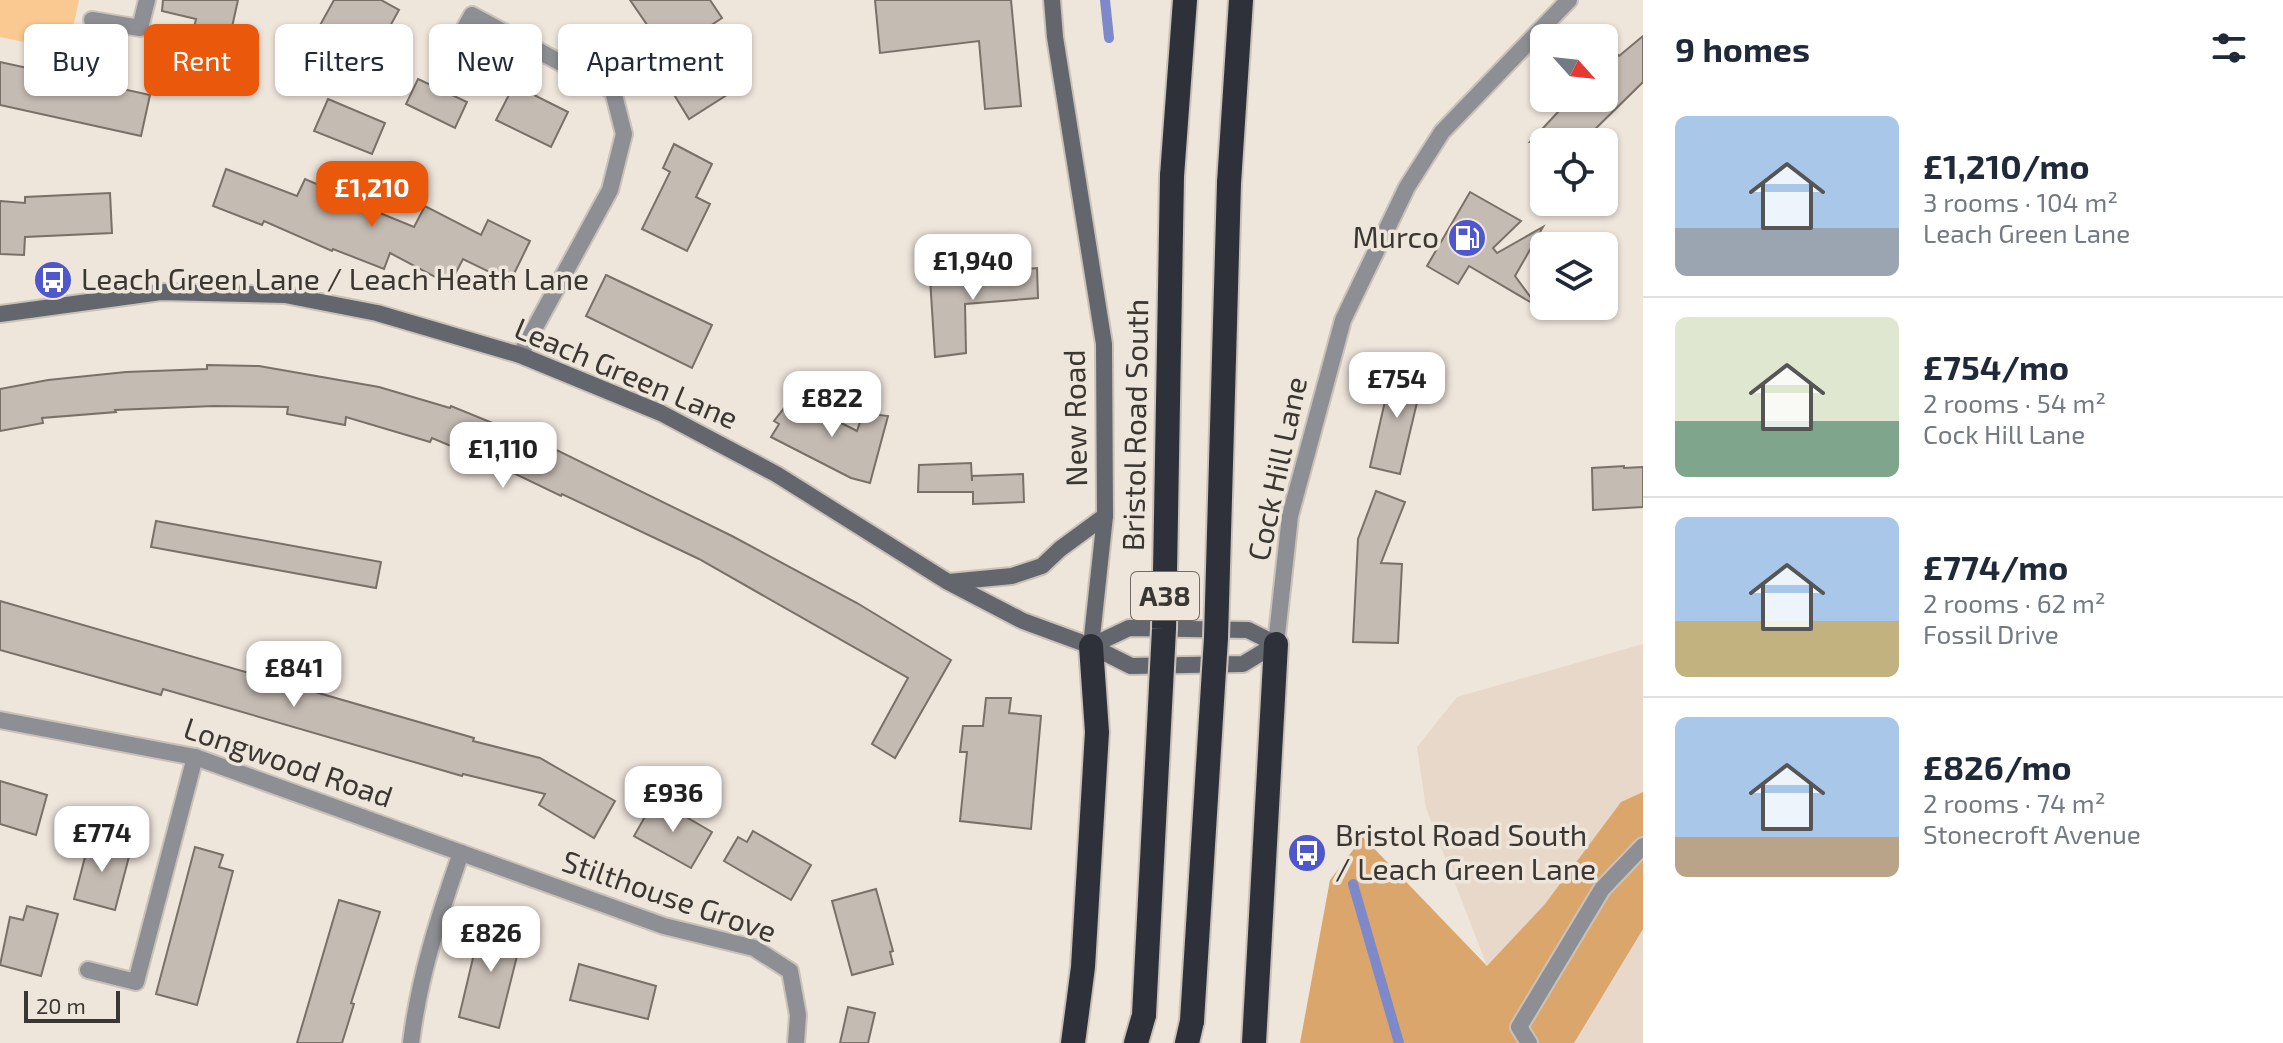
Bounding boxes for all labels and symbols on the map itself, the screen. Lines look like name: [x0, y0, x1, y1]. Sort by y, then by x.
north arrow: [1530, 24, 1618, 112]
pin: £1,210: [307, 161, 437, 229]
fuel station icon: Murco: [1446, 217, 1488, 259]
place label: Murco: [1352, 218, 1439, 254]
pin: £1,940: [908, 234, 1038, 302]
bus stop icon: Leach Green Lane / Leach Heath Lane: [32, 259, 74, 301]
place label: Leach Green Lane / Leach Heath Lane: [81, 260, 589, 296]
street label: Bristol Road South: [1114, 299, 1154, 551]
street label: Leach Green Lane: [510, 309, 744, 435]
street label: New Road: [1055, 349, 1093, 487]
pin: £754: [1350, 352, 1444, 420]
pin: £822: [785, 371, 879, 439]
street label: Cock Hill Lane: [1239, 373, 1313, 564]
pin: £1,110: [438, 422, 568, 490]
road number: A38: [1131, 572, 1199, 620]
pin: £841: [247, 641, 341, 709]
street label: Longwood Road: [180, 709, 398, 814]
pin: £936: [626, 766, 720, 834]
pin: £774: [55, 806, 149, 874]
place label: Bristol Road South / Leach Green Lane: [1335, 816, 1596, 886]
bus stop icon: Bristol Road South / Leach Green Lane: [1286, 832, 1328, 874]
street label: Stilthouse Grove: [558, 842, 782, 949]
pin: £826: [444, 906, 538, 974]
scale bar: [24, 987, 120, 1023]

